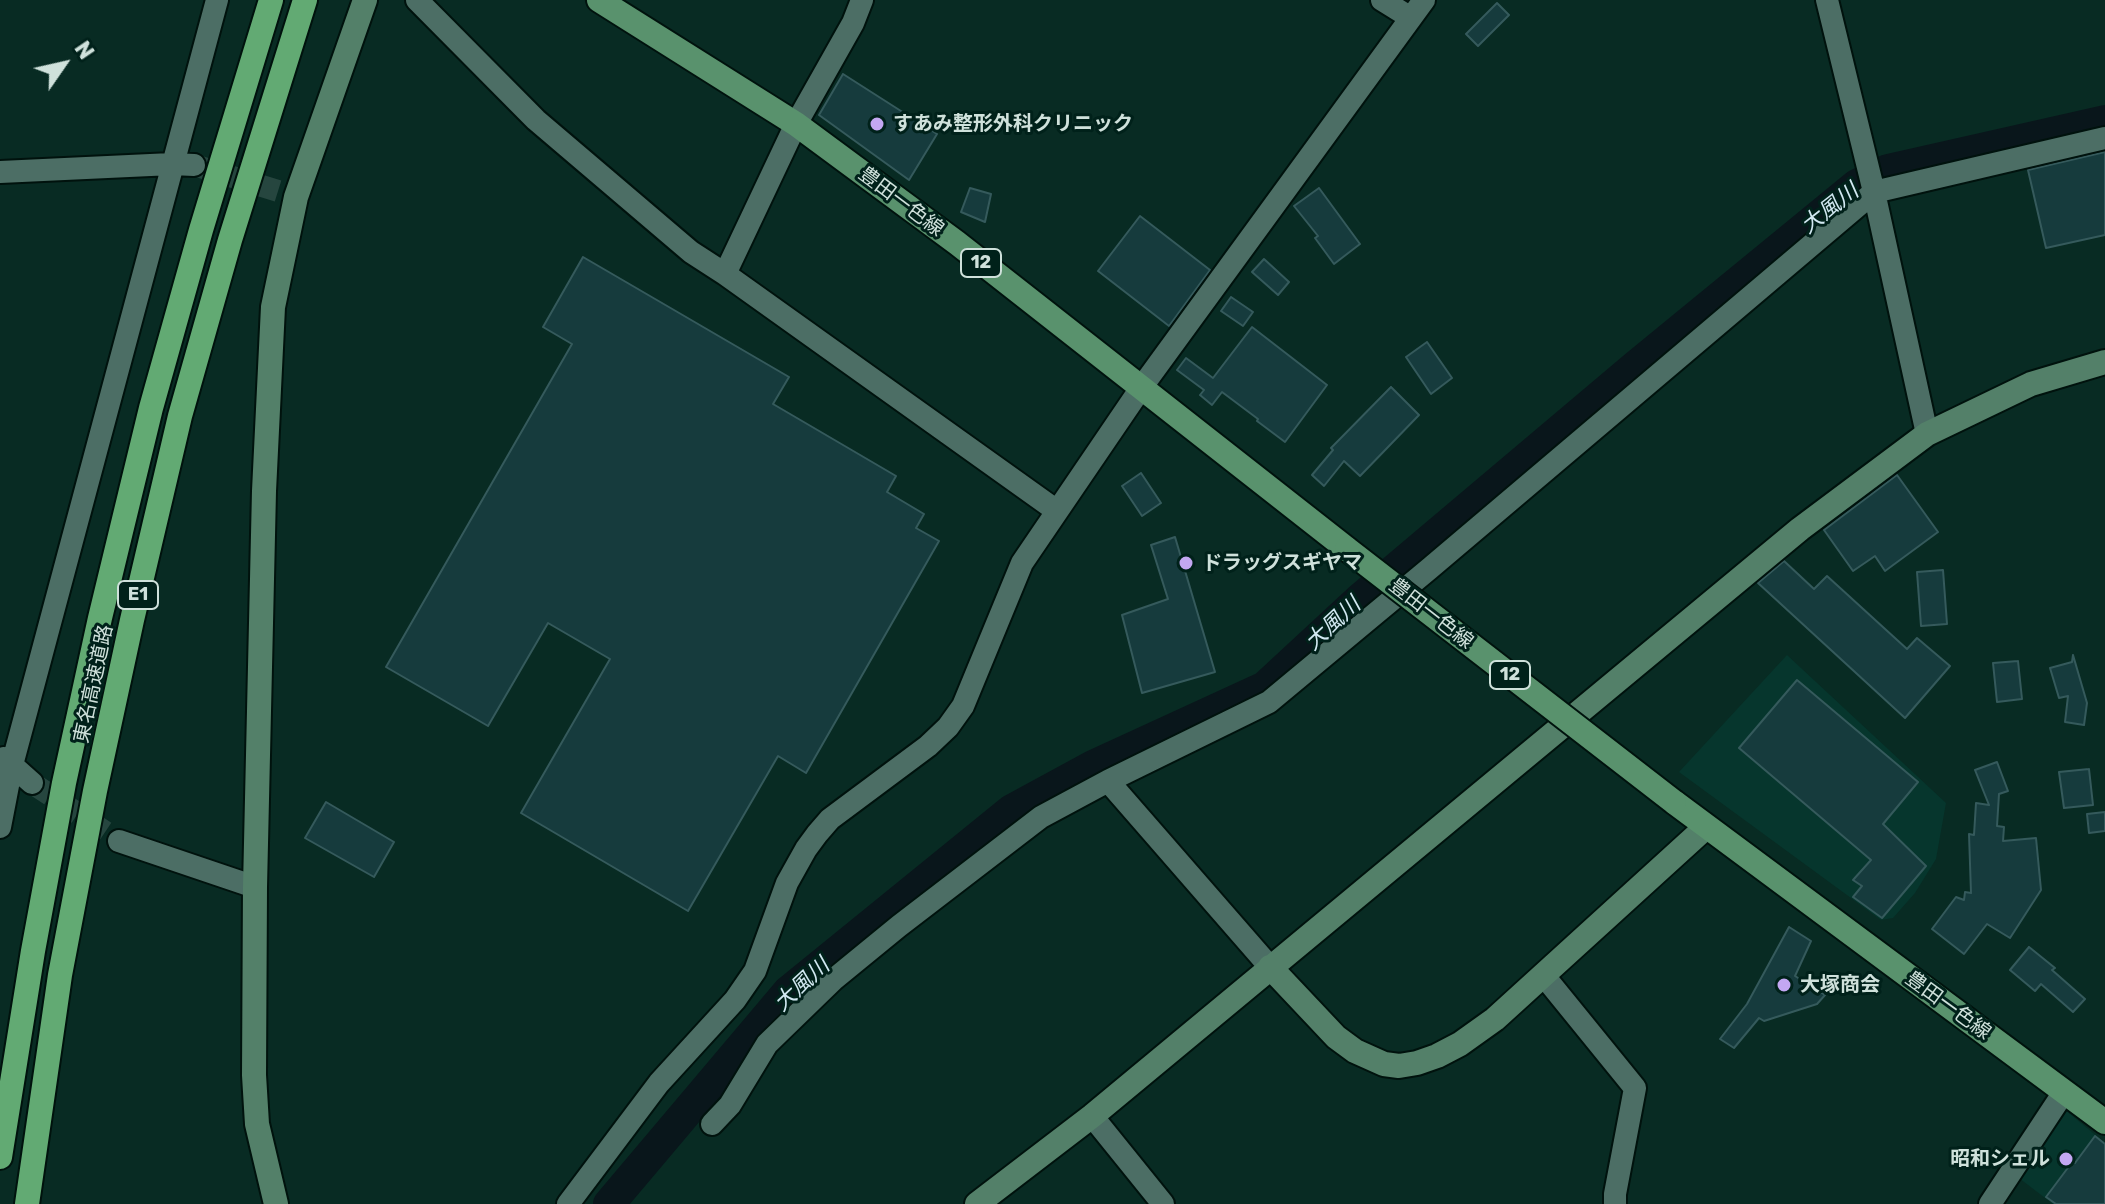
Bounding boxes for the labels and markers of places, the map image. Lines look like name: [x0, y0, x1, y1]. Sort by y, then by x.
place label: すあみ整形外科クリニック: [893, 112, 1133, 136]
marker: すあみ整形外科クリニック: [868, 115, 886, 133]
place label: ドラッグスギヤマ: [1202, 551, 1362, 575]
marker: ドラッグスギヤマ: [1177, 554, 1195, 572]
place label: 大塚商会: [1800, 973, 1880, 997]
marker: 大塚商会: [1775, 976, 1793, 994]
place label: 昭和シェル: [1950, 1147, 2050, 1171]
marker: 昭和シェル: [2057, 1150, 2075, 1168]

